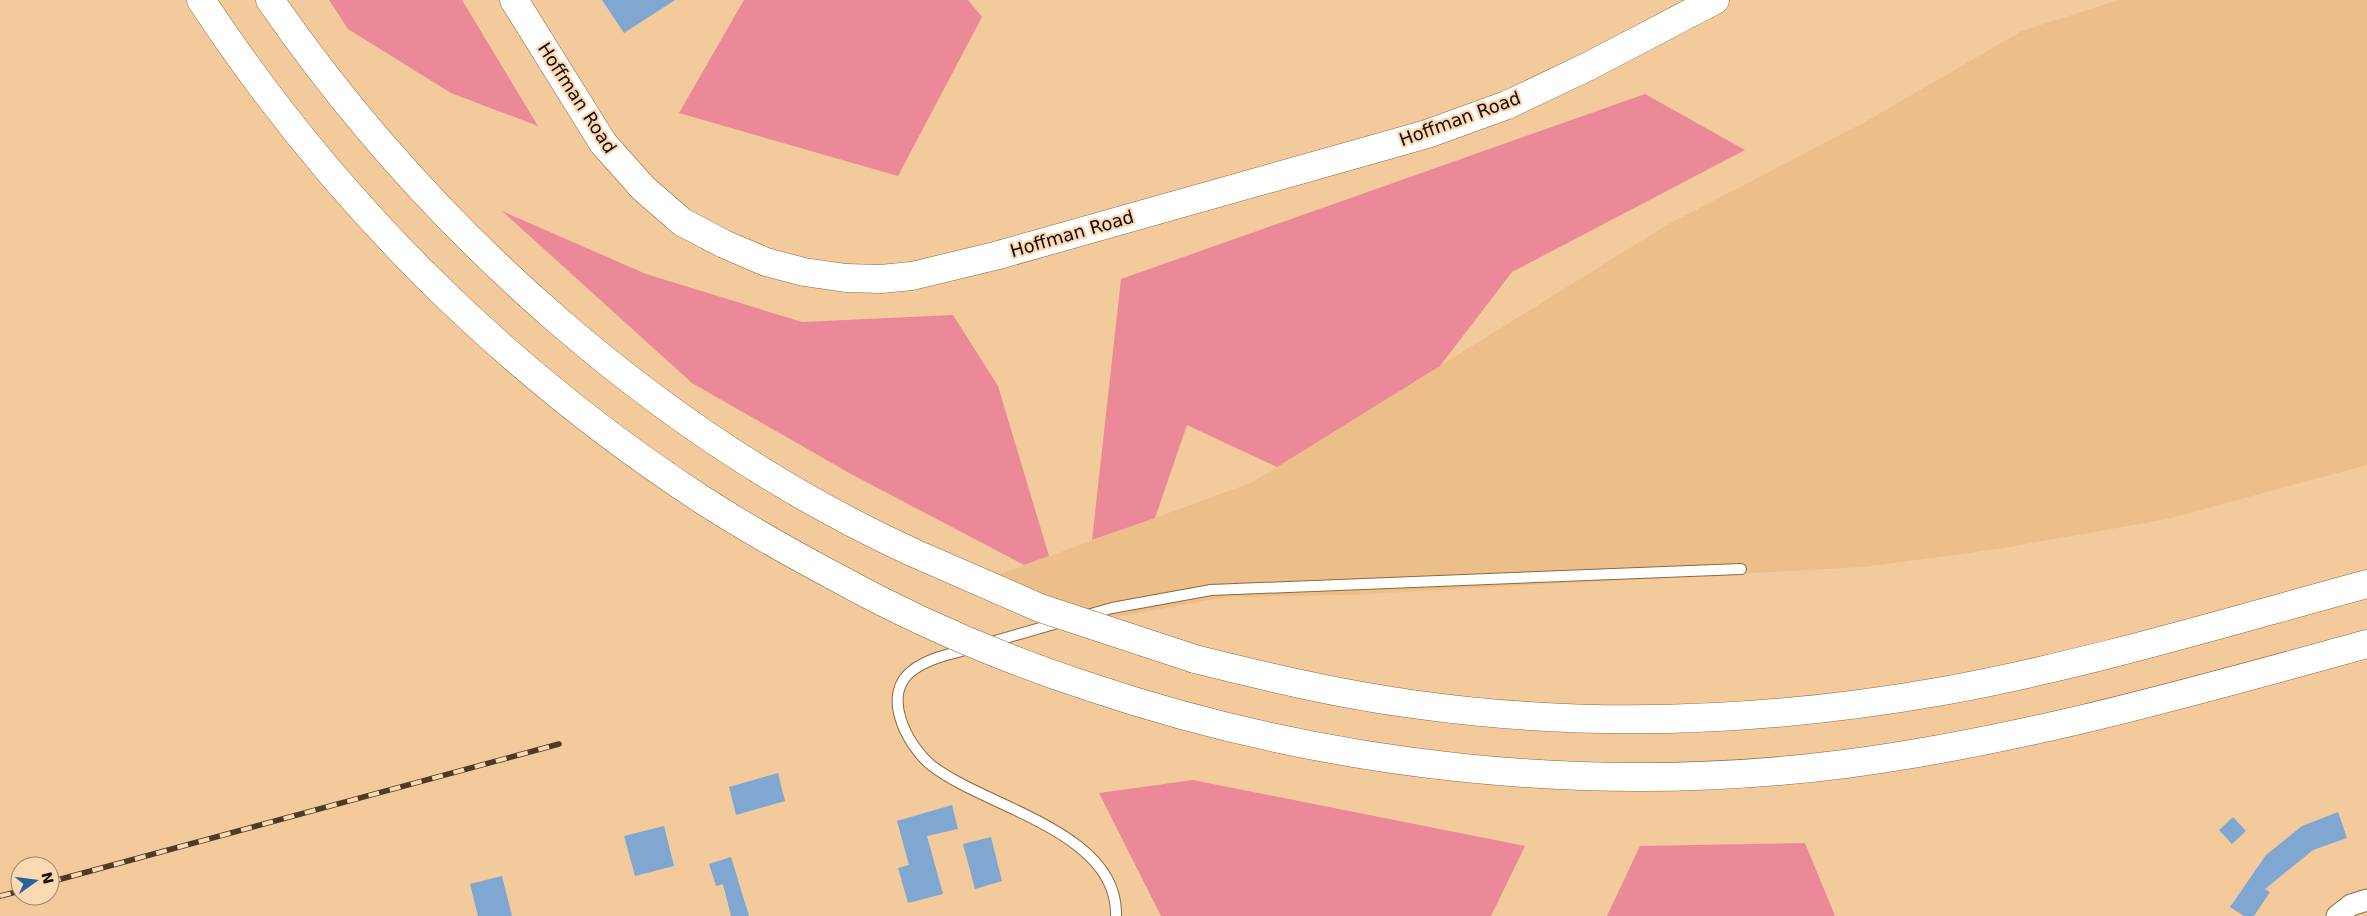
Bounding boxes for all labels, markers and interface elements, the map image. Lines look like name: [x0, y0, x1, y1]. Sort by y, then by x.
street label: Hoffman Road: [534, 38, 621, 157]
street label: Hoffman Road: [1396, 87, 1523, 150]
street label: Hoffman Road: [1008, 206, 1136, 261]
north arrow: [10, 856, 60, 906]
text: N: [38, 870, 57, 885]

